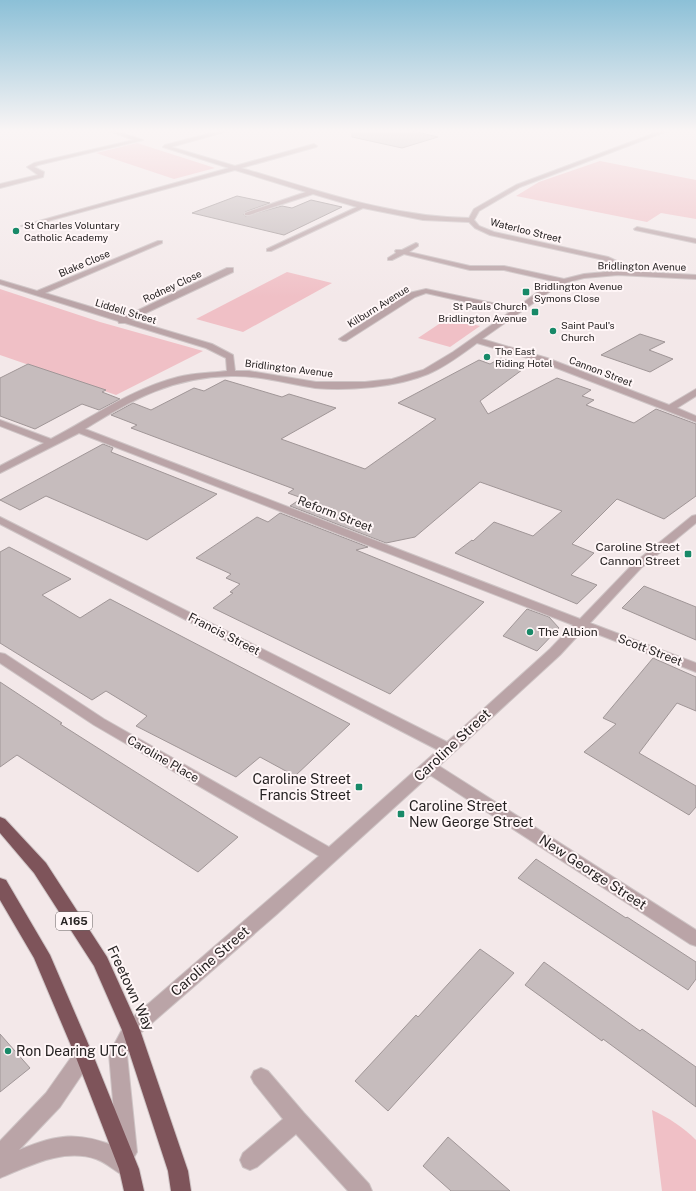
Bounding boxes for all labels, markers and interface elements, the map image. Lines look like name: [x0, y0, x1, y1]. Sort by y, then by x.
street label: Waterloo Street: [489, 215, 563, 245]
place label: St Charles Voluntary Catholic Academy: [24, 219, 120, 243]
marker: St Charles Voluntary Catholic Academy: [11, 226, 21, 236]
street label: Blake Close: [57, 247, 112, 279]
street label: Bridlington Avenue: [598, 259, 687, 273]
street label: Rodney Close: [141, 267, 204, 305]
place label: Bridlington Avenue Symons Close: [534, 280, 623, 304]
street label: Kilburn Avenue: [345, 282, 411, 330]
marker: Bridlington Avenue Symons Close: [521, 287, 531, 297]
street label: Liddell Street: [94, 296, 158, 326]
place label: St Pauls Church Bridlington Avenue: [438, 300, 527, 324]
marker: St Pauls Church Bridlington Avenue: [530, 307, 540, 317]
place label: Saint Paul's Church: [561, 319, 615, 343]
marker: Saint Paul's Church: [548, 326, 558, 336]
place label: The East Riding Hotel: [495, 345, 553, 369]
marker: The East Riding Hotel: [482, 352, 492, 362]
street label: Cannon Street: [568, 353, 635, 389]
street label: Bridlington Avenue: [244, 357, 334, 379]
street label: Reform Street: [296, 493, 375, 535]
place label: Caroline Street Cannon Street: [596, 540, 680, 568]
marker: Caroline Street Cannon Street: [683, 549, 693, 559]
street label: Francis Street: [186, 610, 262, 658]
place label: The Albion: [538, 625, 598, 639]
marker: The Albion: [525, 627, 535, 637]
street label: Scott Street: [616, 631, 684, 669]
street label: Caroline Street: [411, 706, 493, 784]
street label: Caroline Place: [125, 733, 202, 785]
place label: Caroline Street Francis Street: [252, 771, 351, 803]
marker: Caroline Street Francis Street: [354, 782, 364, 792]
place label: Caroline Street New George Street: [409, 798, 534, 830]
marker: Caroline Street New George Street: [396, 809, 406, 819]
street label: New George Street: [536, 831, 650, 913]
road number: A165: [56, 912, 92, 930]
street label: Caroline Street: [168, 923, 252, 999]
street label: Freetown Way: [104, 943, 158, 1034]
place label: Ron Dearing UTC: [16, 1043, 127, 1059]
marker: Ron Dearing UTC: [3, 1046, 13, 1056]

